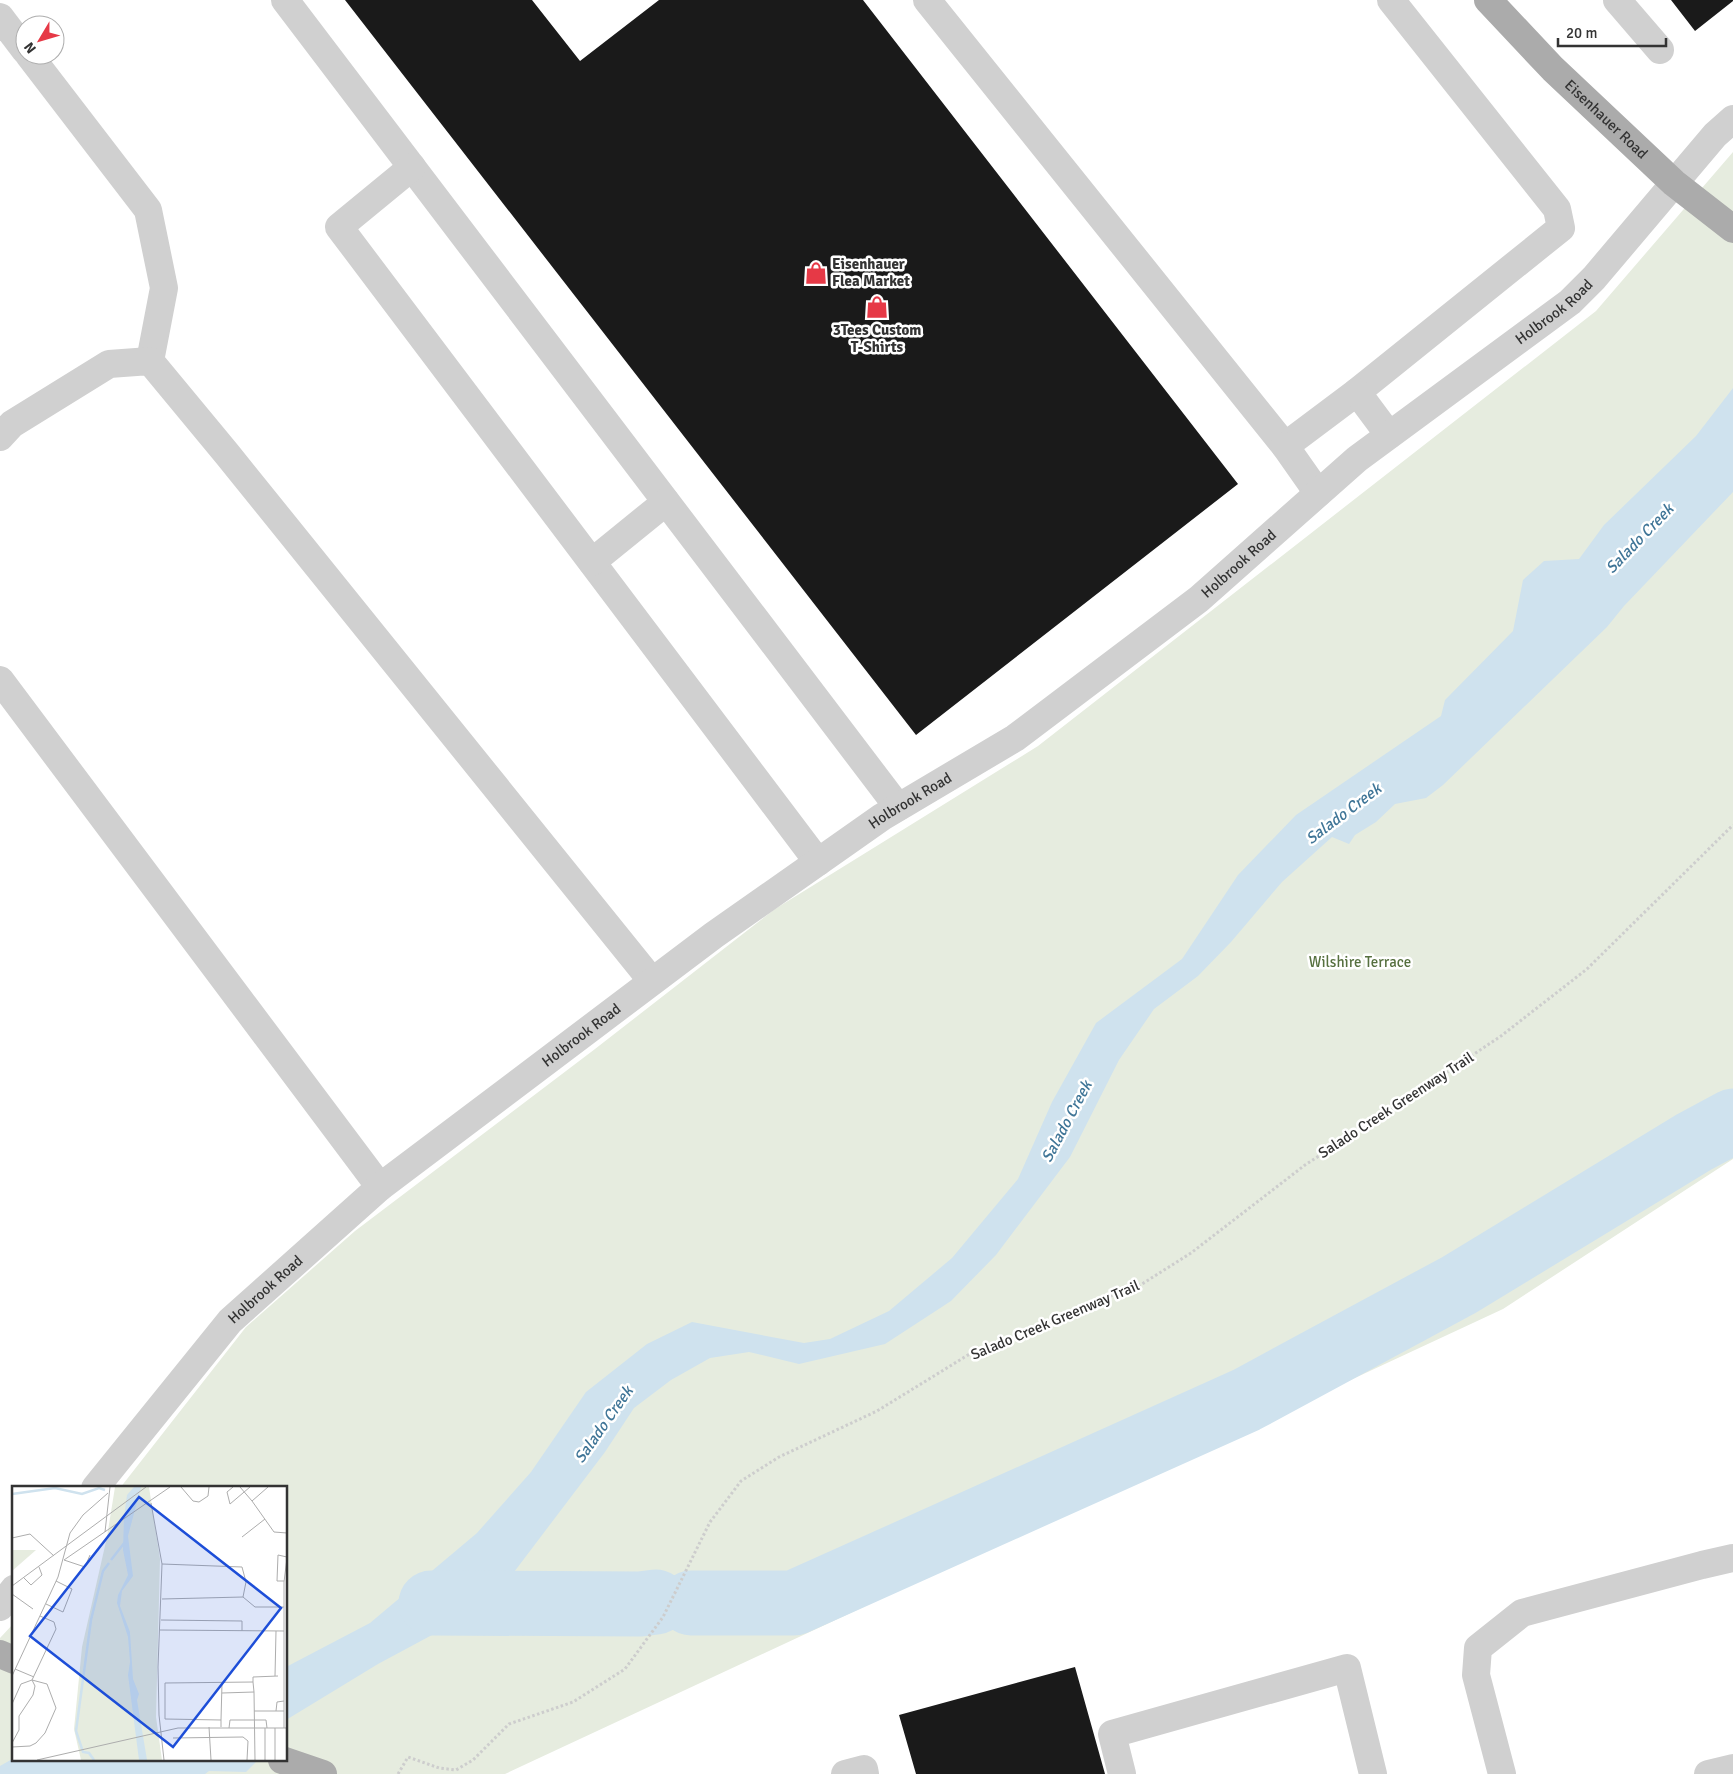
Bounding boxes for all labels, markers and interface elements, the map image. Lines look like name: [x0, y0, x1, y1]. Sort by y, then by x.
north arrow: [15, 15, 65, 65]
scale bar: [1558, 15, 1666, 47]
text: 20 m: [1566, 24, 1597, 42]
text: N: [20, 39, 40, 57]
street label: Eisenhauer Road: [1561, 76, 1652, 163]
place label: Eisenhauer Flea Market: [832, 255, 910, 290]
shop icon: Eisenhauer Flea Market: [803, 260, 829, 286]
street label: Holbrook Road: [1512, 275, 1597, 348]
shop icon: 3Tees Custom T-Shirts: [864, 294, 890, 320]
place label: 3Tees Custom T-Shirts: [833, 321, 921, 356]
water label: Salado Creek: [1601, 498, 1679, 578]
street label: Holbrook Road: [1198, 526, 1280, 602]
street label: Holbrook Road: [865, 769, 955, 833]
water label: Salado Creek: [1302, 778, 1387, 849]
park label: Wilshire Terrace: [1309, 953, 1411, 971]
street label: Holbrook Road: [538, 1000, 624, 1071]
street label: Salado Creek Greenway Trail: [1315, 1048, 1477, 1162]
water label: Salado Creek: [1037, 1076, 1098, 1166]
street label: Holbrook Road: [224, 1251, 306, 1328]
street label: Salado Creek Greenway Trail: [968, 1276, 1142, 1364]
water label: Salado Creek: [570, 1381, 639, 1467]
inset map: [12, 1486, 288, 1762]

